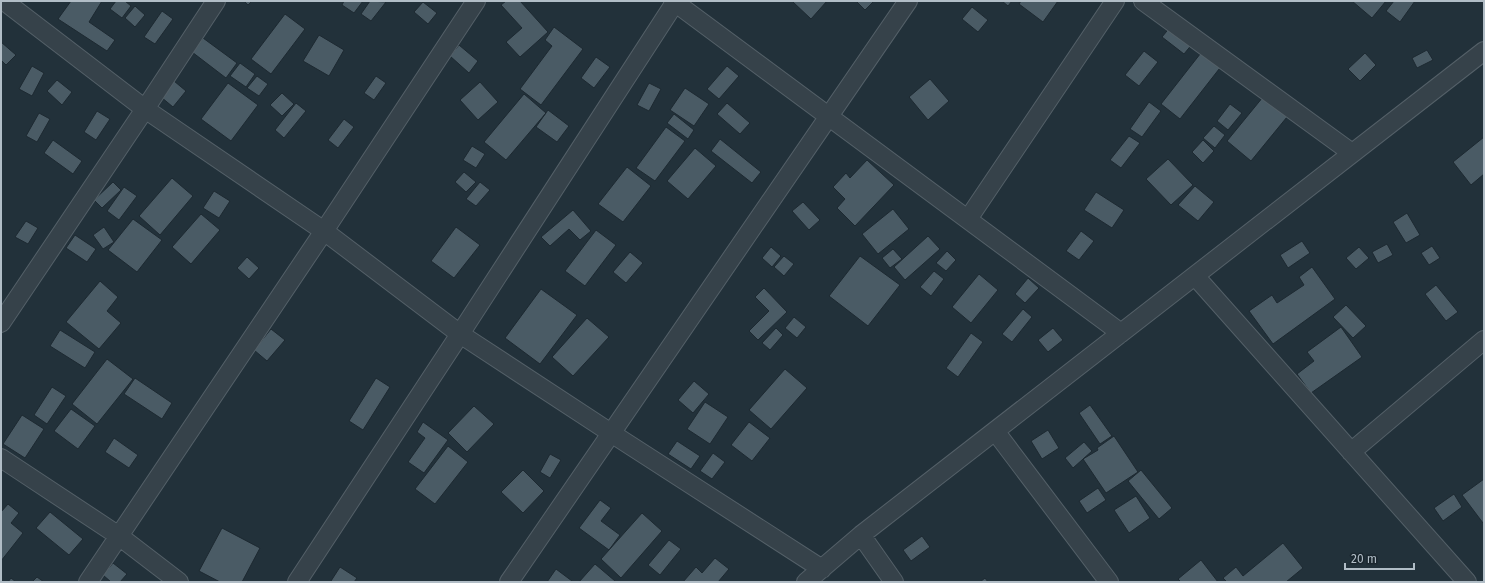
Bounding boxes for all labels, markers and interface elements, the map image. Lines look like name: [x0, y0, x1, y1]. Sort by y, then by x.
scale bar: [1345, 545, 1414, 571]
text: 20 m: [1351, 552, 1377, 566]

